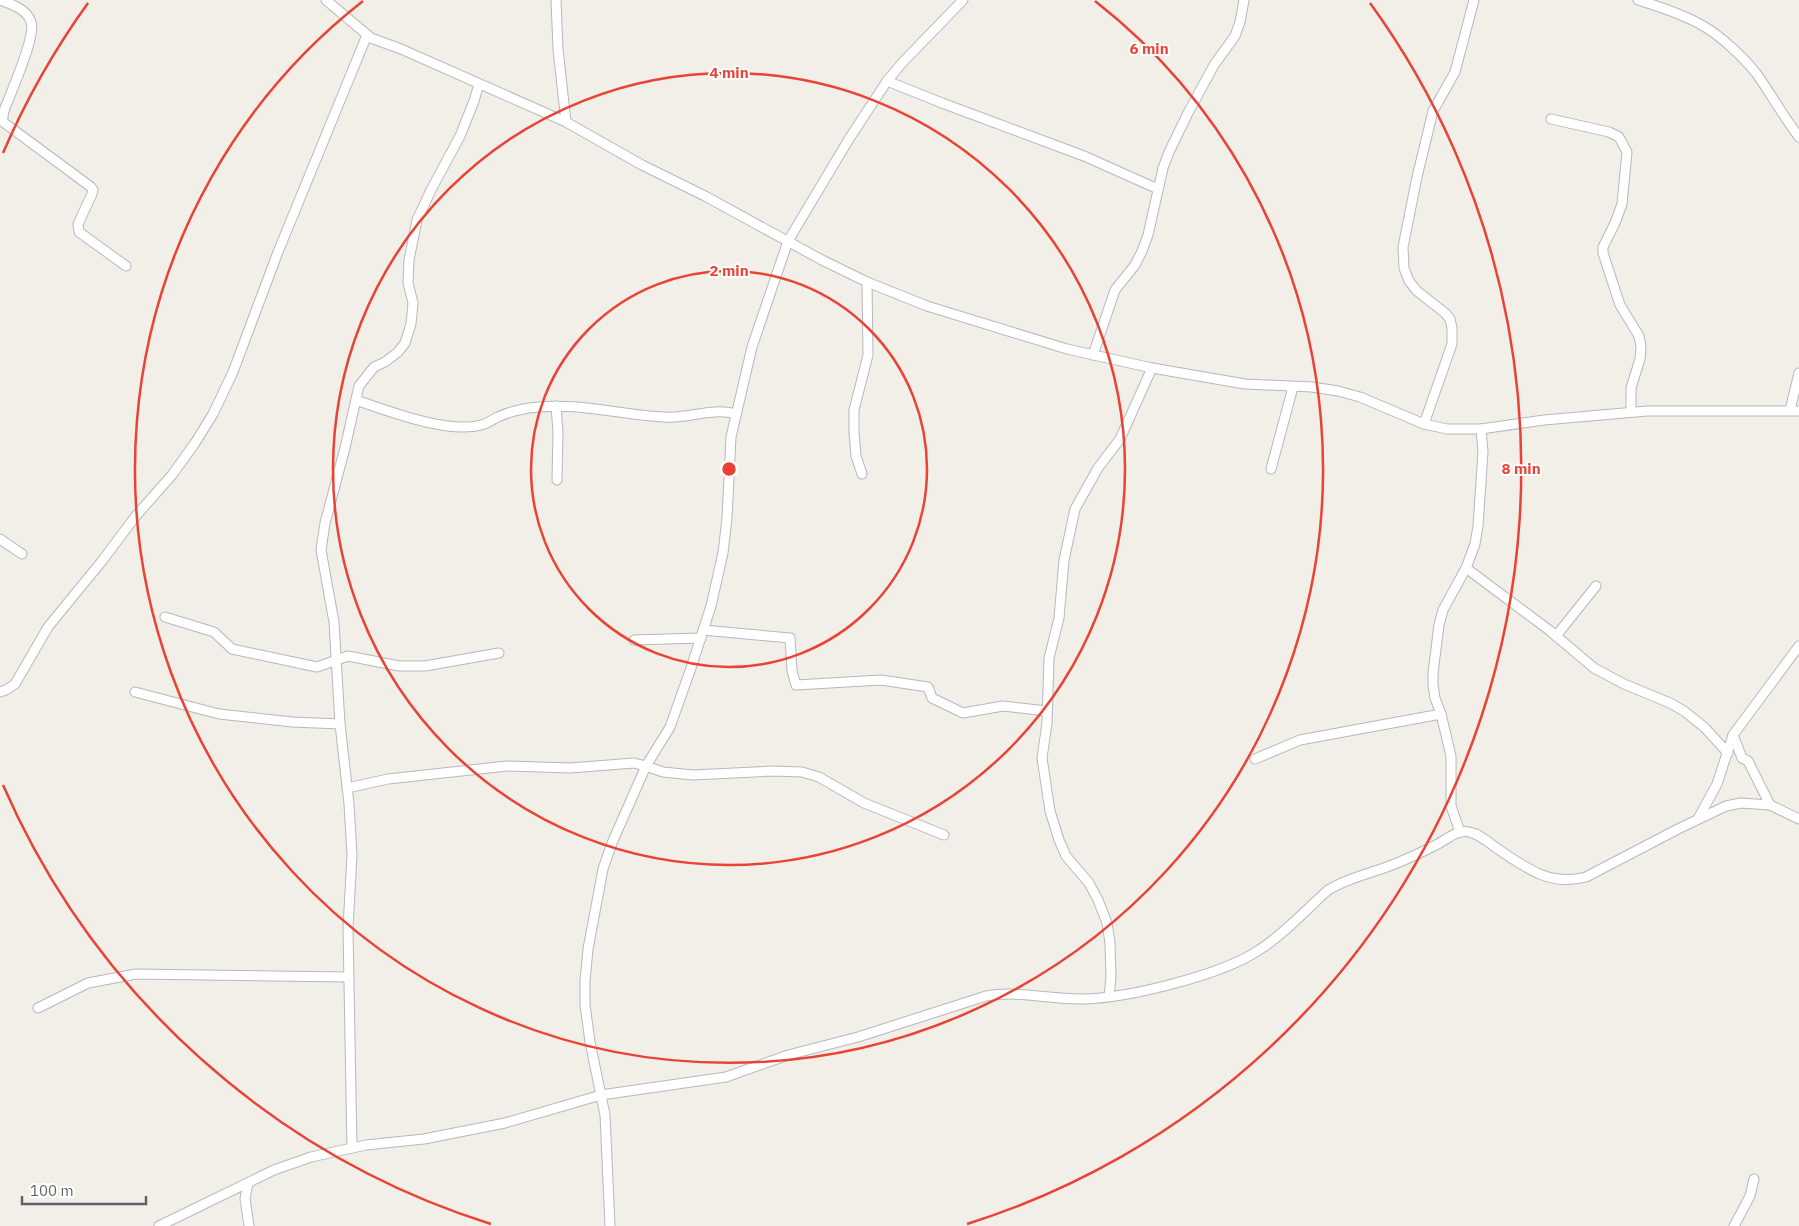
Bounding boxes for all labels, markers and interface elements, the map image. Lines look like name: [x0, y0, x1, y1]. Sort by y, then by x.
text: 6 min: [1129, 39, 1169, 58]
text: 4 min: [709, 63, 749, 82]
text: 2 min: [709, 261, 749, 280]
text: 8 min: [1501, 459, 1541, 478]
centre of rings: [720, 460, 738, 478]
scale bar: [22, 1174, 146, 1206]
text: 100 m: [30, 1181, 74, 1200]

